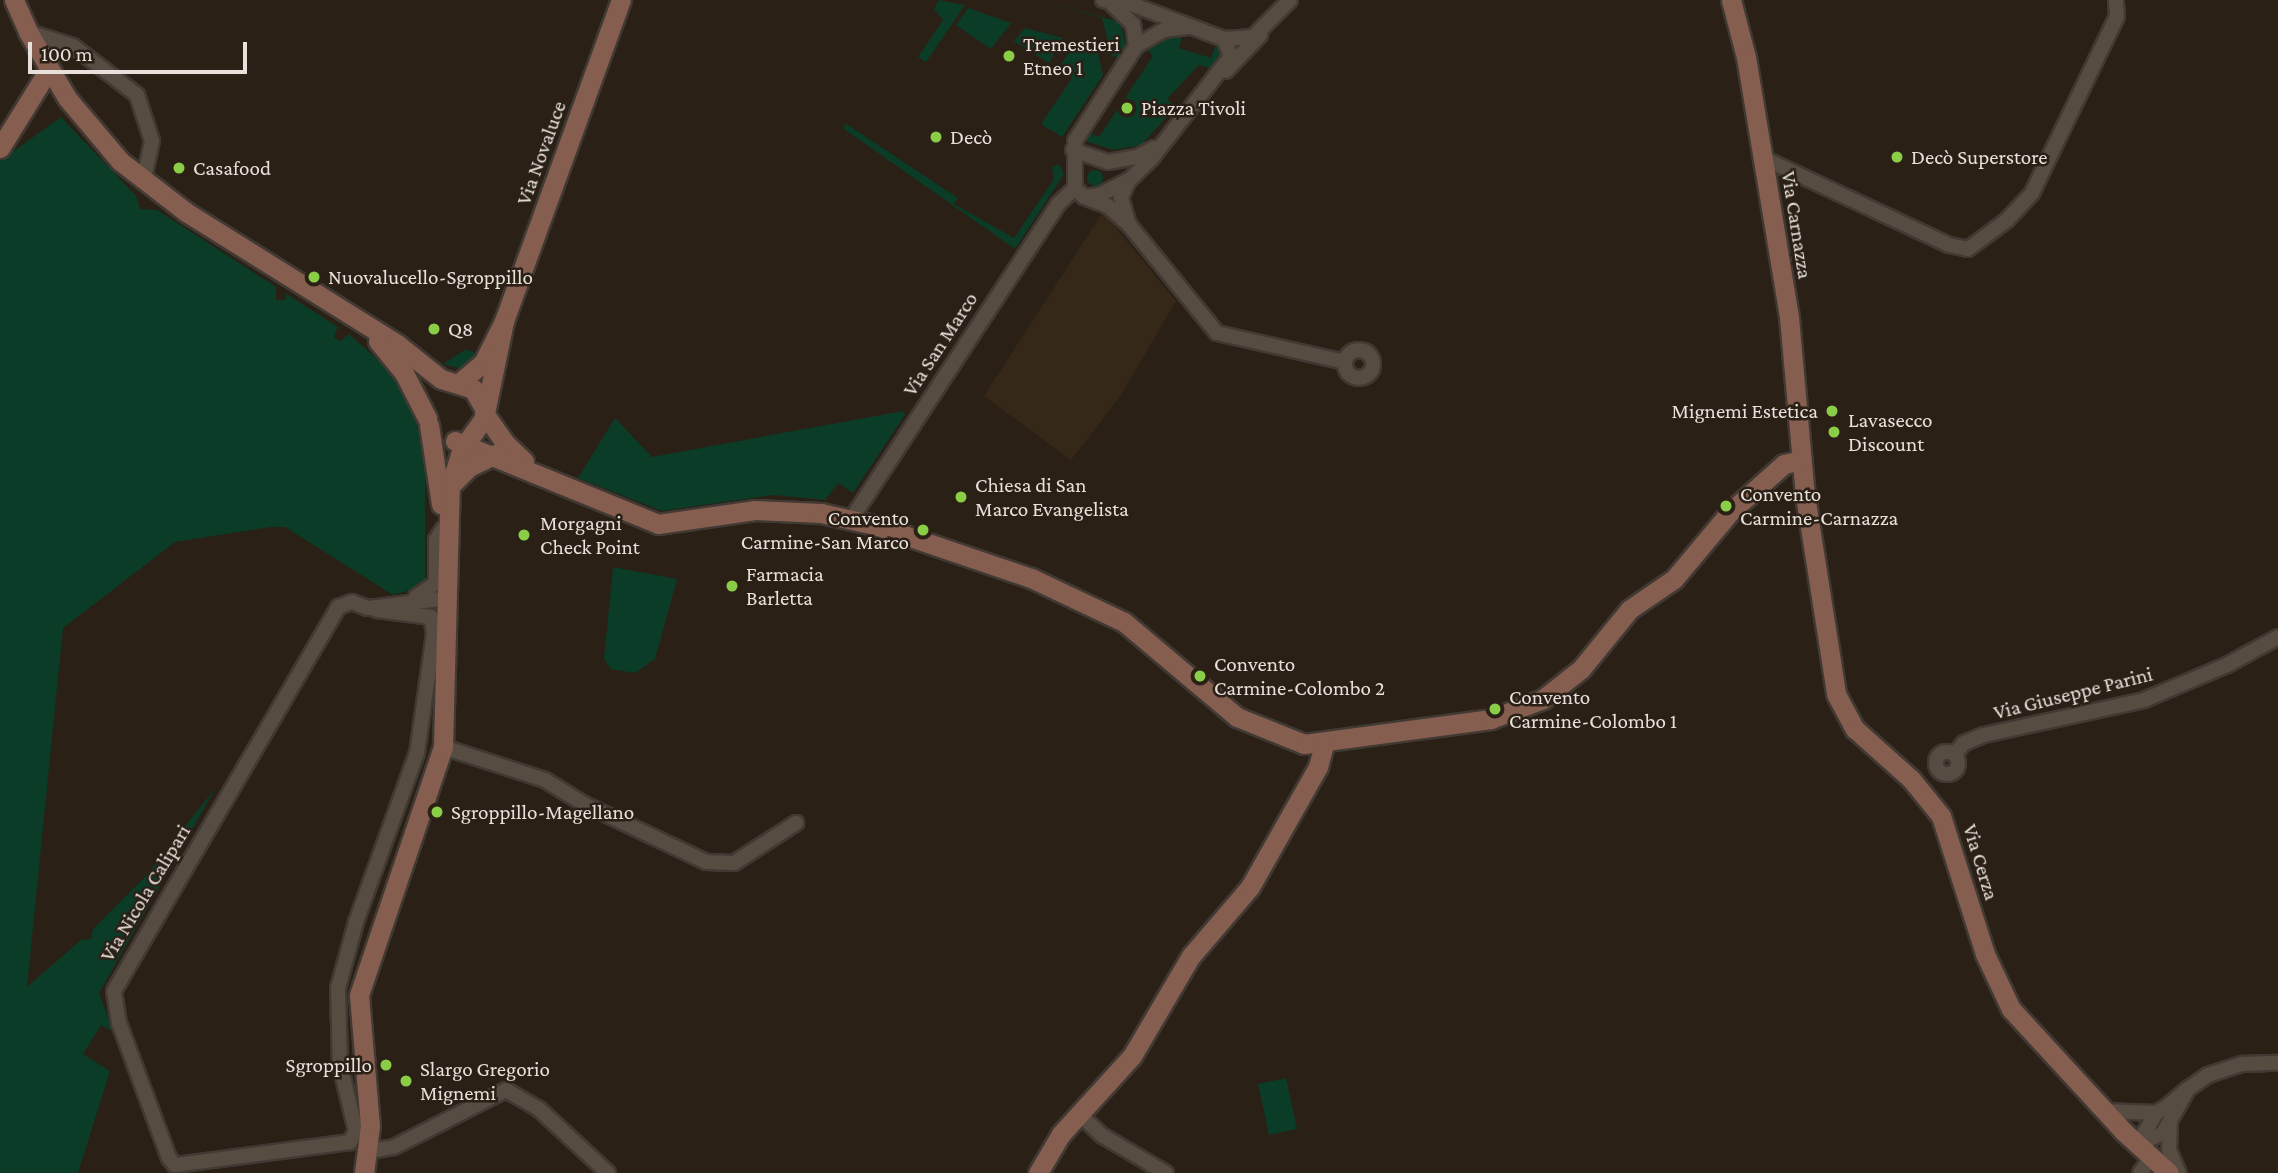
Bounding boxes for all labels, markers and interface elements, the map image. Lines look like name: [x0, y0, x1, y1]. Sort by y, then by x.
scale bar: [32, 28, 250, 72]
place label: Tremestieri Etneo 1: [1023, 31, 1120, 81]
text: 100 m: [41, 42, 93, 66]
marker: Tremestieri Etneo 1: [1001, 48, 1017, 64]
place label: Piazza Tivoli: [1141, 95, 1246, 121]
street label: Via Novaluce: [511, 98, 571, 208]
marker: Piazza Tivoli: [1119, 100, 1135, 116]
place label: Decò: [950, 124, 992, 150]
marker: Decò: [928, 129, 944, 145]
place label: Decò Superstore: [1911, 144, 2047, 170]
marker: Decò Superstore: [1889, 149, 1905, 165]
place label: Casafood: [193, 155, 271, 181]
marker: Casafood: [171, 160, 187, 176]
street label: Via Carnazza: [1776, 169, 1818, 281]
place label: Nuovalucello-Sgroppillo: [328, 264, 533, 290]
marker: Nuovalucello-Sgroppillo: [306, 269, 322, 285]
street label: Via San Marco: [897, 287, 983, 401]
place label: Q8: [448, 316, 473, 342]
marker: Q8: [426, 321, 442, 337]
place label: Mignemi Estetica: [1672, 398, 1818, 424]
marker: Mignemi Estetica: [1824, 403, 1840, 419]
place label: Lavasecco Discount: [1848, 407, 1932, 457]
marker: Lavasecco Discount: [1826, 424, 1842, 440]
place label: Chiesa di San Marco Evangelista: [975, 472, 1129, 522]
place label: Convento Carmine-Carnazza: [1740, 481, 1898, 531]
marker: Chiesa di San Marco Evangelista: [953, 489, 969, 505]
marker: Convento Carmine-Carnazza: [1718, 498, 1734, 514]
place label: Convento Carmine-San Marco: [741, 505, 909, 555]
place label: Morgagni Check Point: [540, 510, 640, 560]
marker: Convento Carmine-San Marco: [915, 522, 931, 538]
marker: Morgagni Check Point: [514, 525, 534, 545]
place label: Farmacia Barletta: [746, 561, 824, 611]
marker: Farmacia Barletta: [724, 578, 740, 594]
place label: Convento Carmine-Colombo 2: [1214, 651, 1385, 701]
street label: Via Giuseppe Parini: [1991, 661, 2155, 725]
marker: Convento Carmine-Colombo 2: [1192, 668, 1208, 684]
place label: Convento Carmine-Colombo 1: [1509, 684, 1677, 734]
marker: Convento Carmine-Colombo 1: [1487, 701, 1503, 717]
place label: Sgroppillo-Magellano: [451, 799, 634, 825]
marker: Sgroppillo-Magellano: [429, 804, 445, 820]
street label: Via Nicola Calipari: [94, 820, 196, 966]
street label: Via Cerza: [1958, 821, 2004, 903]
place label: Sgroppillo: [286, 1052, 372, 1078]
place label: Slargo Gregorio Mignemi: [420, 1056, 550, 1106]
marker: Sgroppillo: [378, 1057, 394, 1073]
marker: Slargo Gregorio Mignemi: [398, 1073, 414, 1089]

